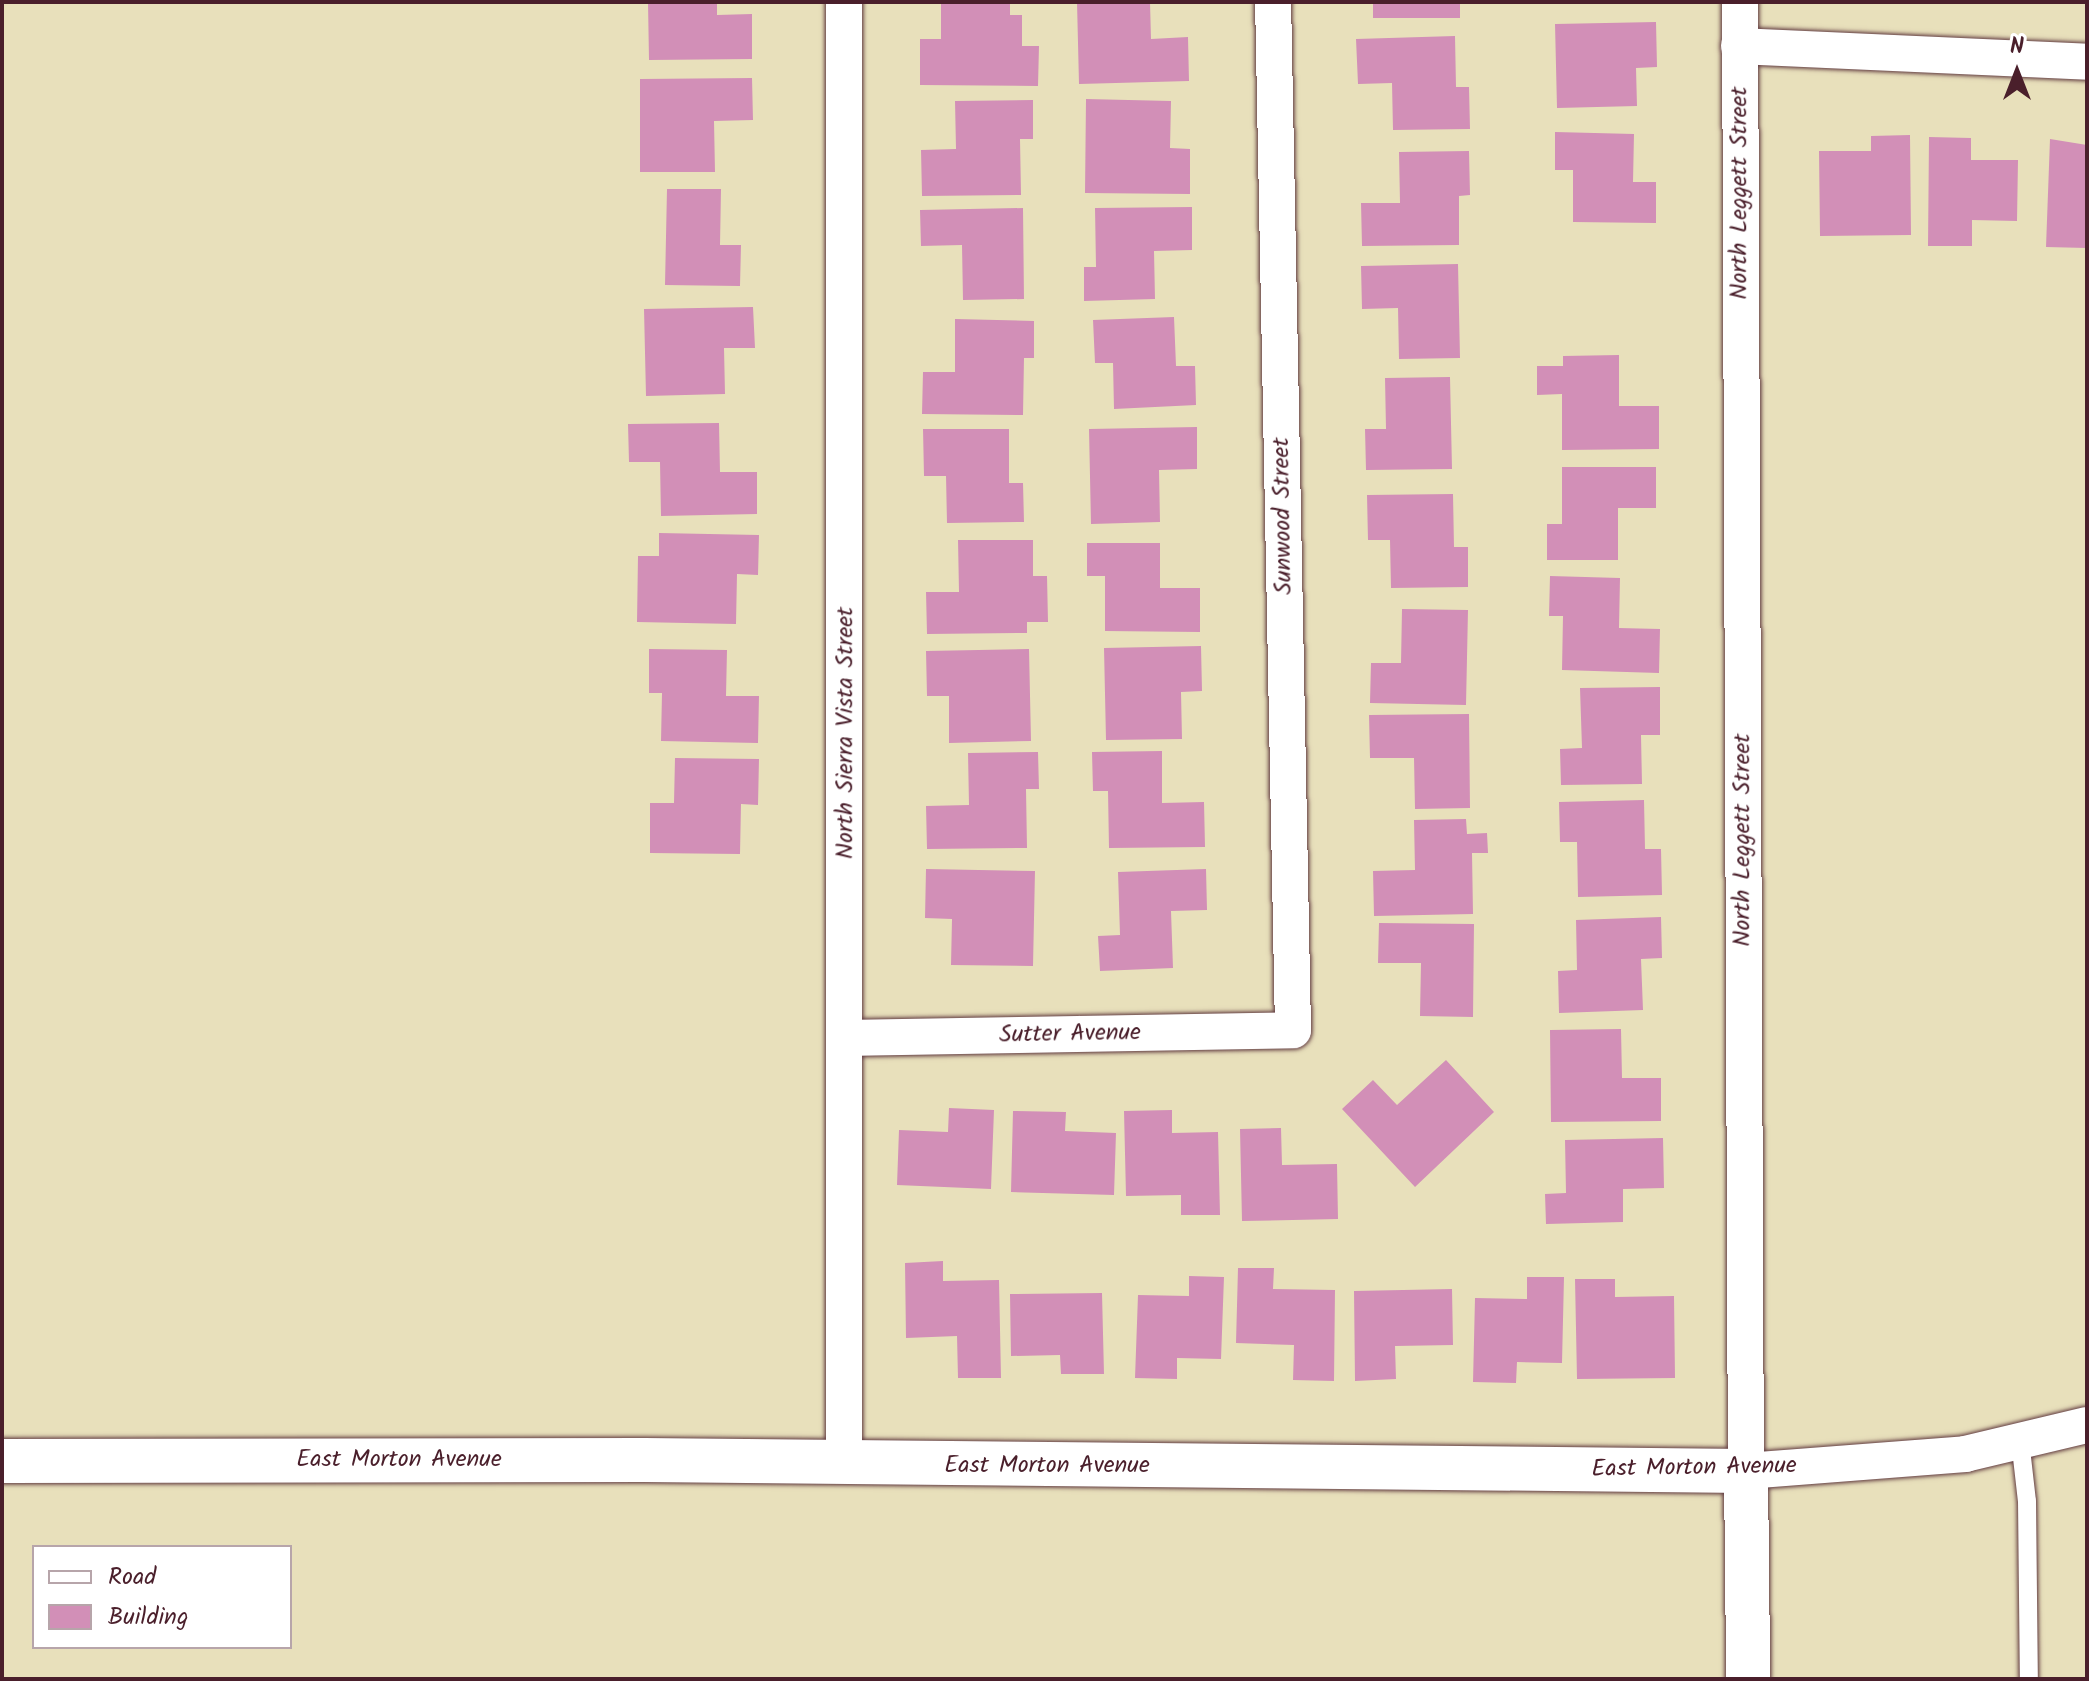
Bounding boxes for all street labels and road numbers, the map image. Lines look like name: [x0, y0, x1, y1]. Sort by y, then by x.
street label: North Leggett Street: [1726, 86, 1754, 300]
street label: Sunwood Street: [1267, 437, 1299, 595]
street label: North Sierra Vista Street: [832, 607, 860, 859]
street label: North Leggett Street: [1729, 733, 1757, 947]
street label: Sutter Avenue: [999, 1018, 1141, 1050]
street label: East Morton Avenue: [296, 1446, 502, 1474]
street label: East Morton Avenue: [944, 1452, 1150, 1480]
street label: East Morton Avenue: [1591, 1452, 1797, 1484]

